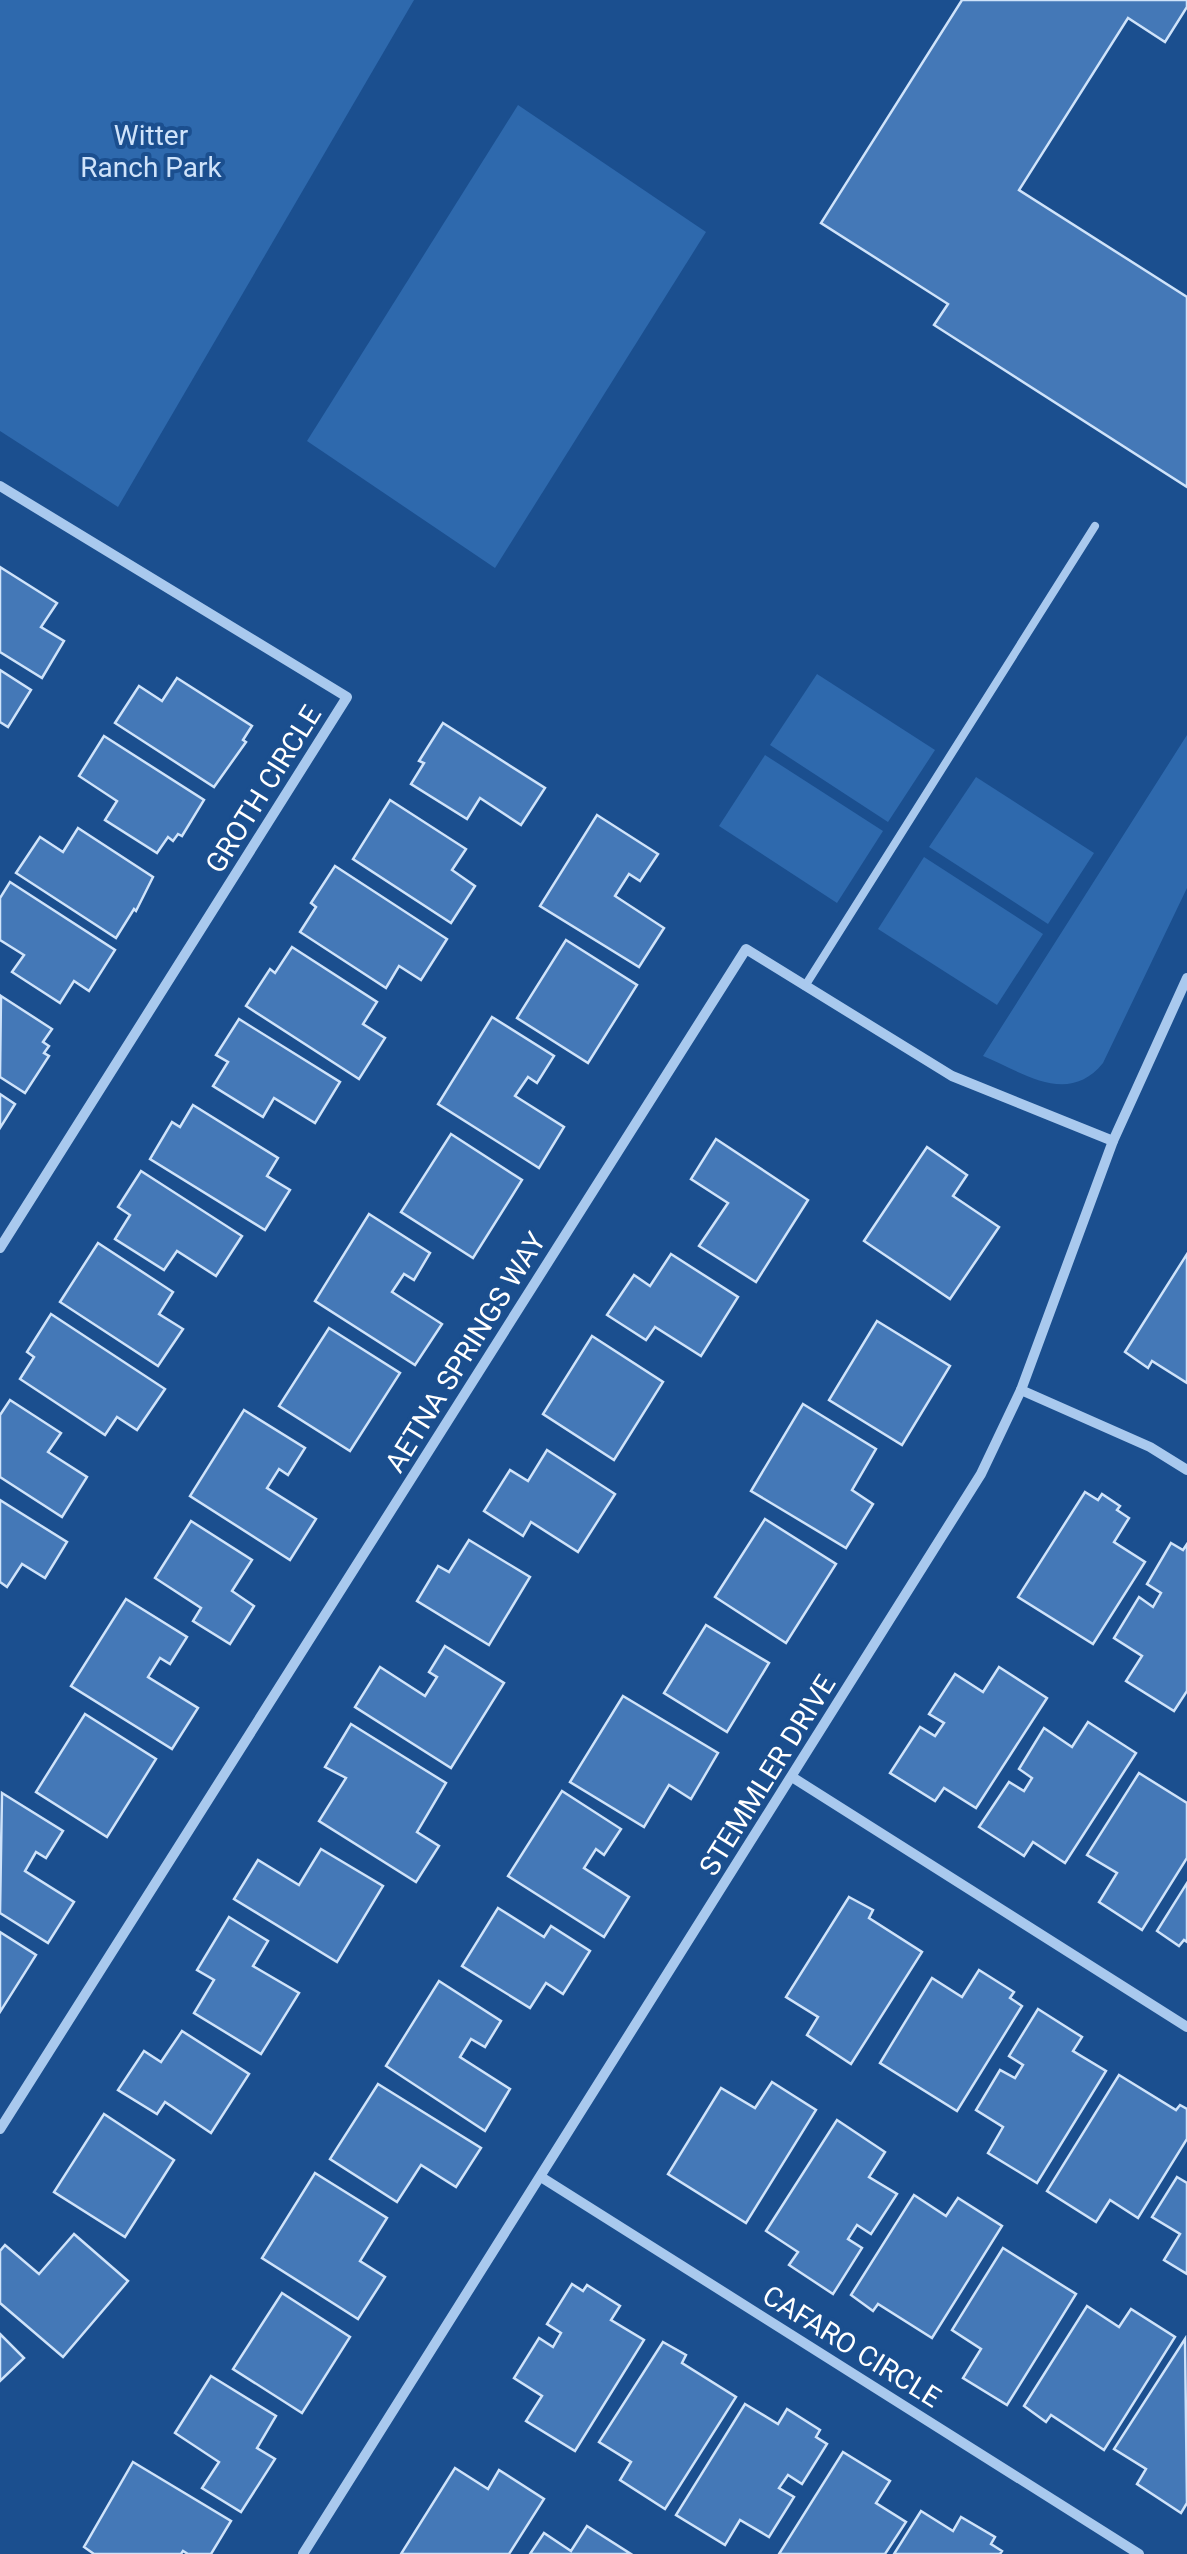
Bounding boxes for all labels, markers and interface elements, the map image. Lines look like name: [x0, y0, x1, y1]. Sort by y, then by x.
park label: Witter Ranch Park: [80, 119, 223, 184]
street label: GROTH CIRCLE: [199, 699, 328, 879]
street label: AETNA SPRINGS WAY: [378, 1226, 553, 1478]
street label: STEMMLER DRIVE: [692, 1669, 842, 1882]
street label: CAFARO CIRCLE: [757, 2278, 947, 2414]

